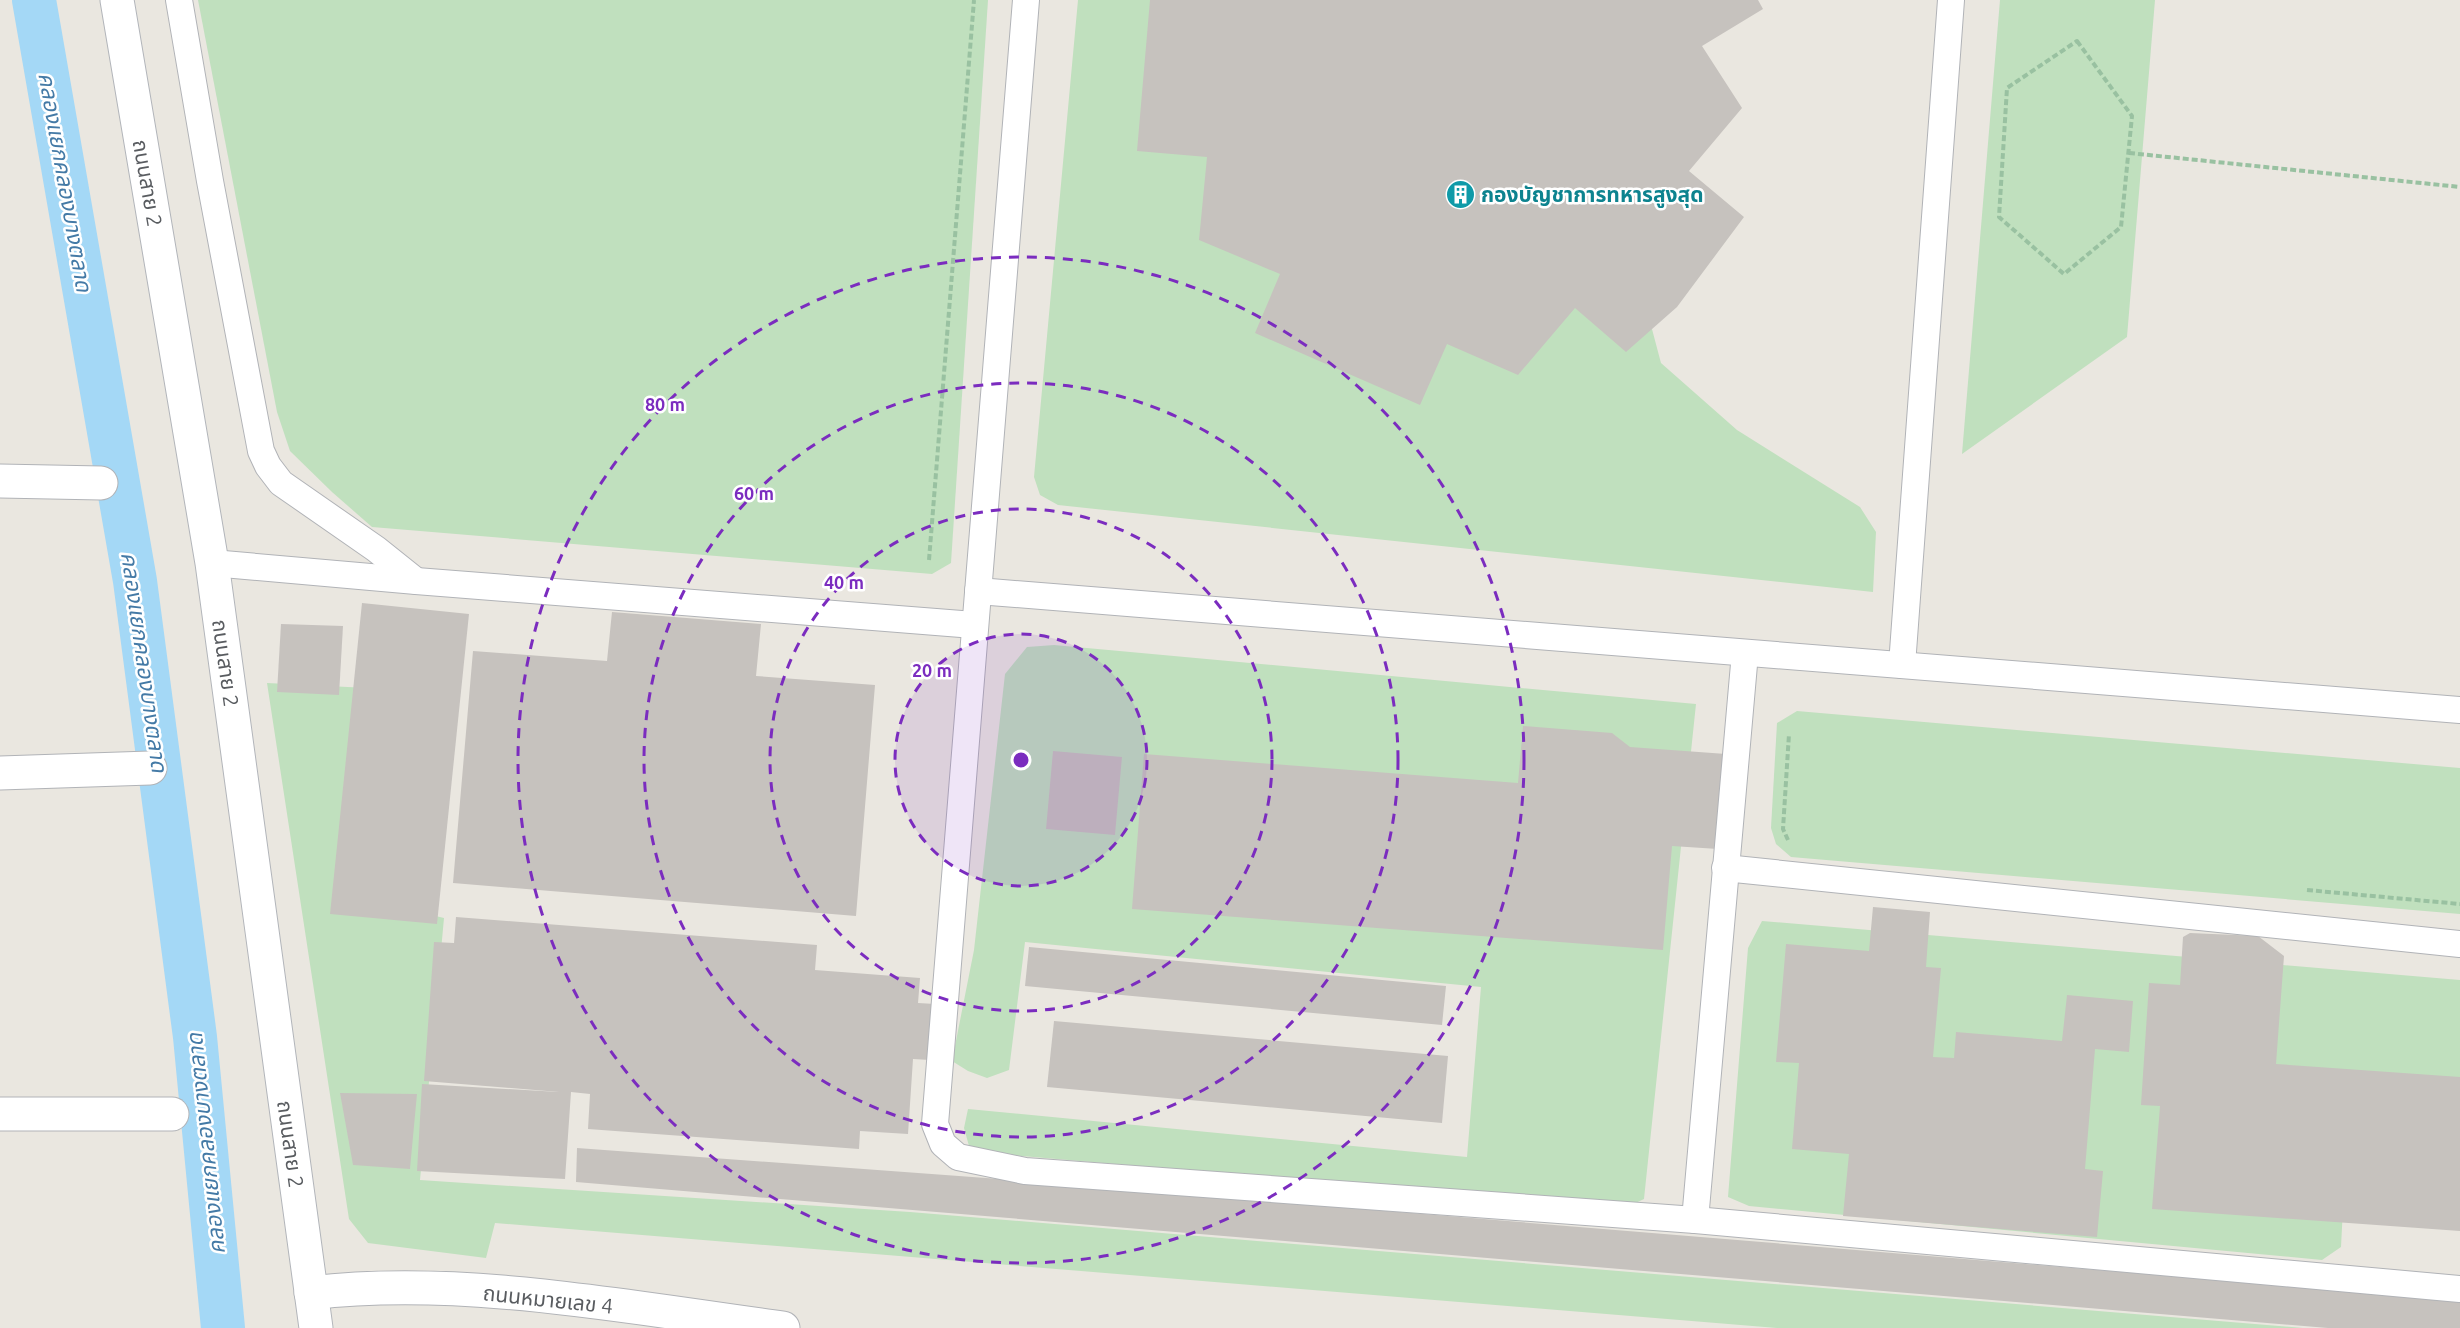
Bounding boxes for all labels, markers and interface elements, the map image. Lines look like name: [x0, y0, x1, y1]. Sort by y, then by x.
water label: คลองแยกคลองบางตลาด: [34, 70, 98, 295]
street label: ถนนสาย 2: [129, 138, 167, 228]
building icon: กองบัญชาการทหารสูงสุด: [1444, 178, 1476, 210]
place label: กองบัญชาการทหารสูงสุด: [1481, 182, 1704, 208]
text: 80 m: [645, 394, 685, 414]
text: 60 m: [734, 483, 774, 503]
water label: คลองแยกคลองบางตลาด: [117, 550, 173, 775]
text: 40 m: [824, 572, 864, 592]
street label: ถนนสาย 2: [208, 618, 244, 708]
text: 20 m: [912, 660, 952, 680]
centre of rings: [1011, 750, 1031, 770]
water label: คลองแยกคลองบางตลาด: [181, 1031, 229, 1256]
street label: ถนนสาย 2: [273, 1099, 309, 1189]
street label: ถนนหมายเลข 4: [482, 1280, 614, 1318]

